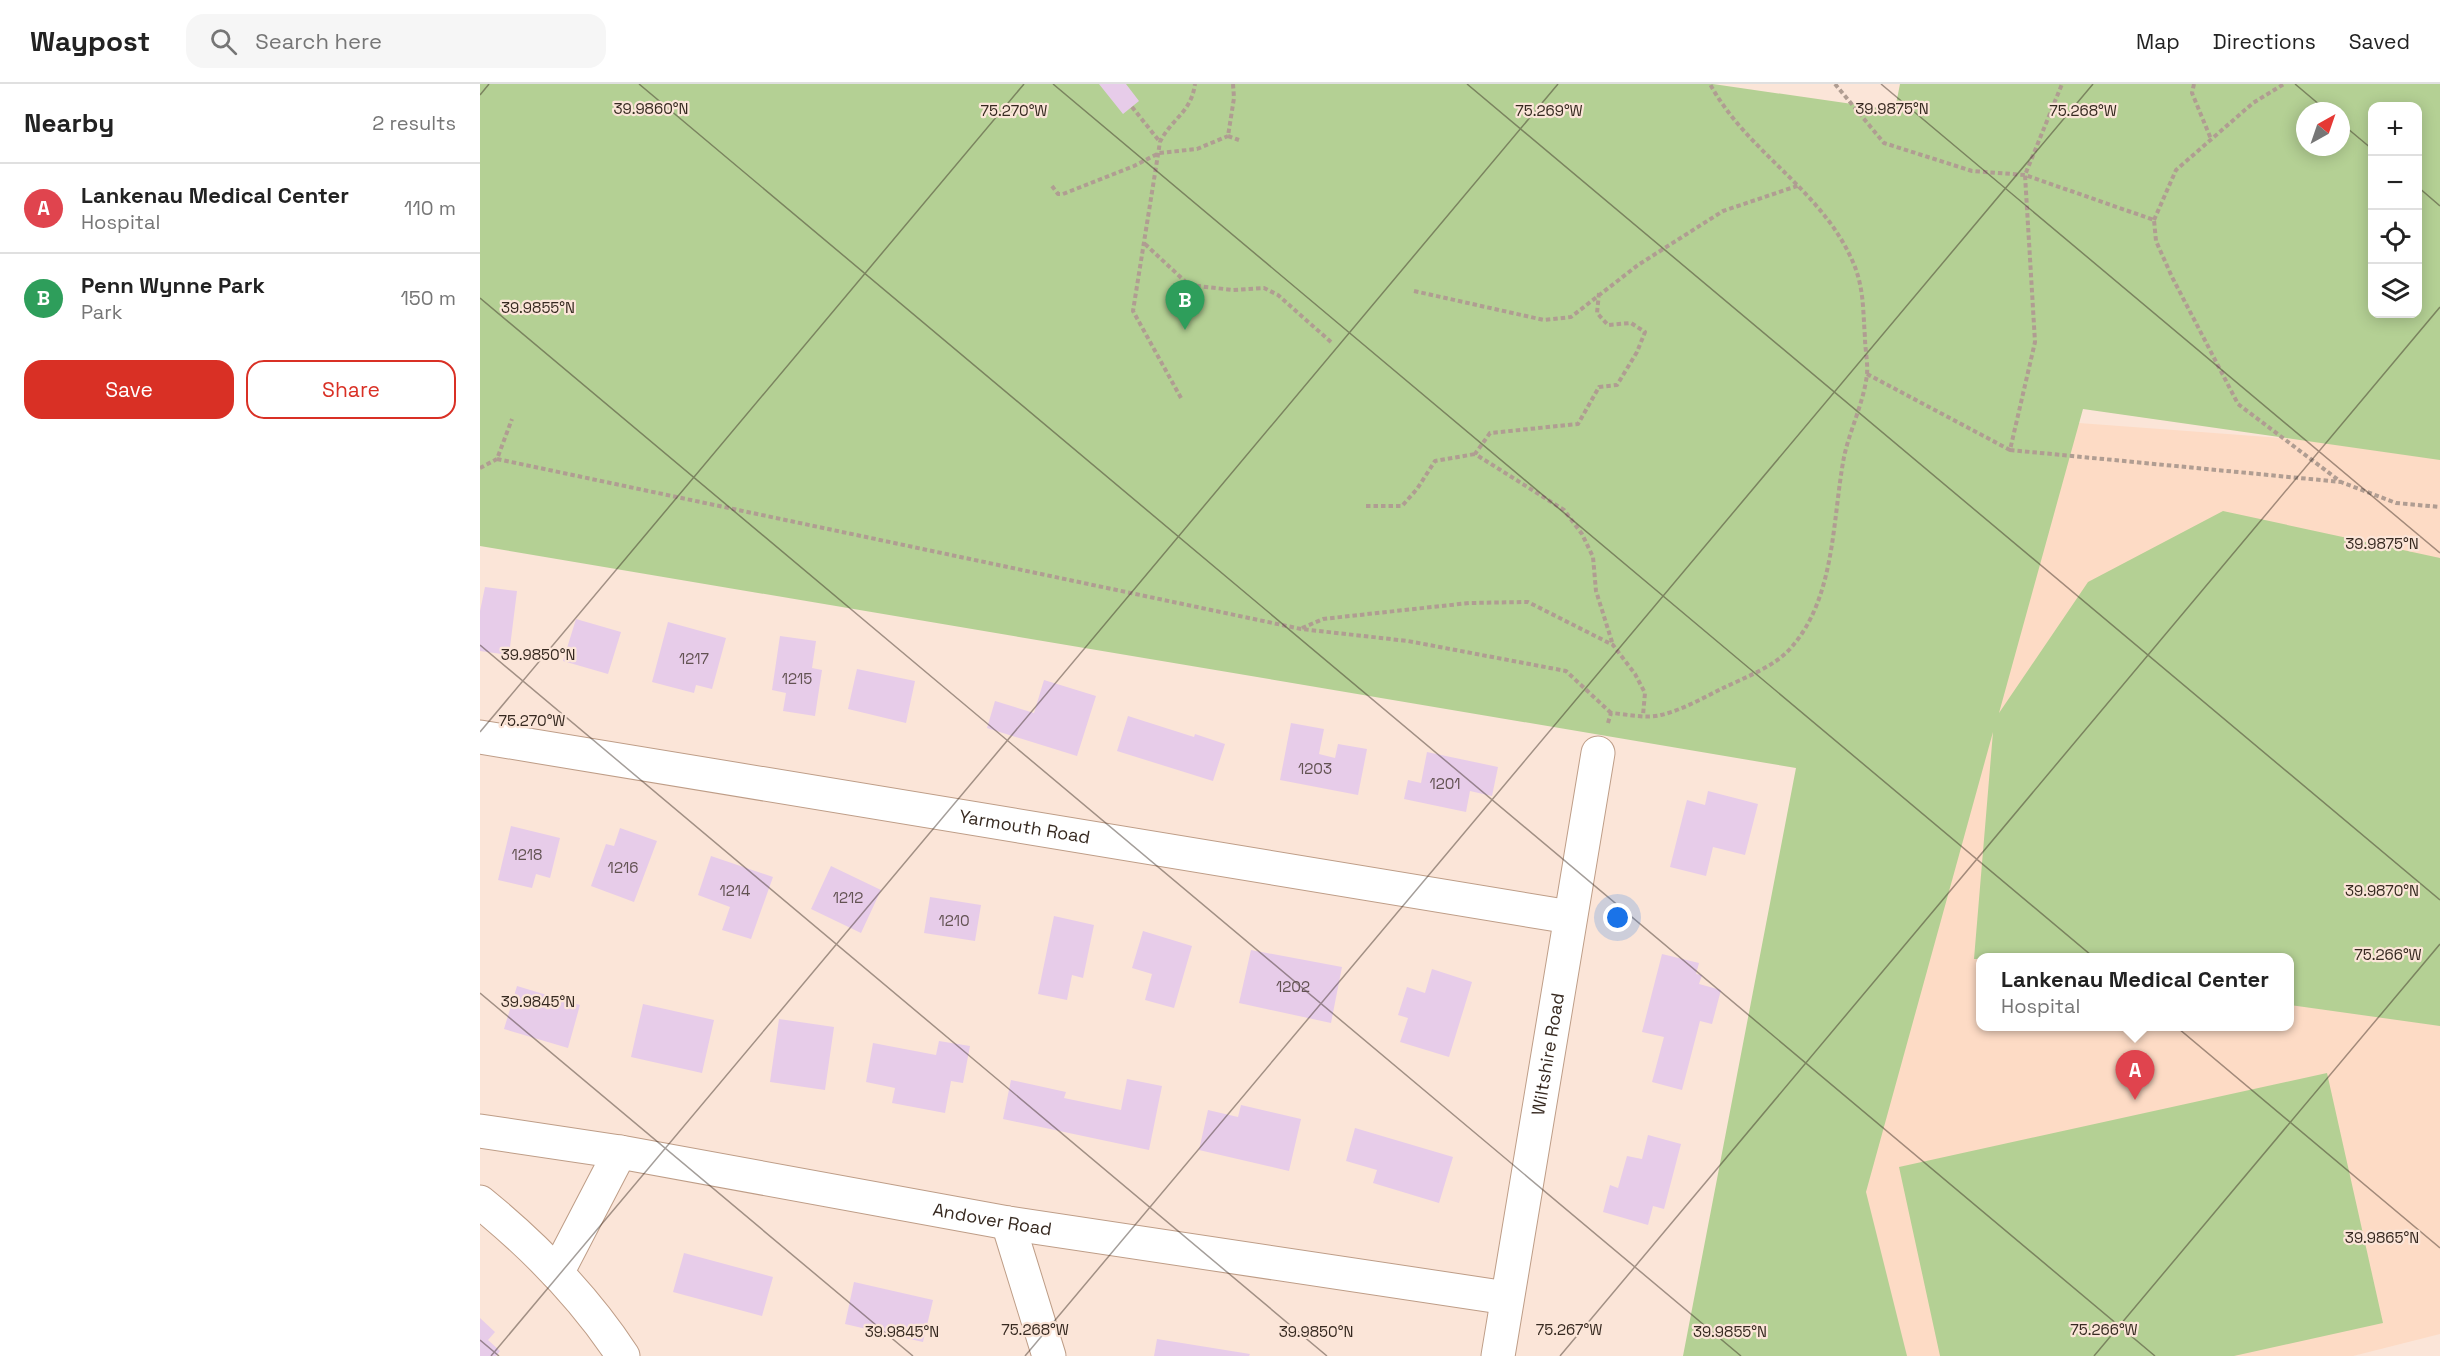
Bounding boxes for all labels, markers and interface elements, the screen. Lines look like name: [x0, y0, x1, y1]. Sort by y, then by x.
search box: [186, 14, 606, 68]
text: Waypost: [30, 23, 150, 59]
icon: search: [207, 25, 240, 58]
text: Search here: [255, 27, 382, 55]
text: Map: [2136, 28, 2180, 55]
text: Directions: [2213, 28, 2316, 55]
text: Saved: [2349, 28, 2410, 55]
text: 39.9860°N: [614, 99, 688, 118]
text: 39.9875°N: [1855, 99, 1929, 118]
text: 75.270°W: [981, 101, 1047, 120]
text: 75.269°W: [1515, 101, 1583, 120]
text: 75.268°W: [2049, 101, 2117, 120]
north arrow: [2296, 102, 2350, 156]
map controls: [2368, 102, 2422, 318]
button: +: [2368, 102, 2422, 156]
text: Nearby: [24, 106, 114, 140]
text: 2 results: [372, 110, 456, 136]
button: −: [2368, 156, 2422, 210]
text: Lankenau Medical Center: [81, 181, 349, 209]
text: A: [37, 195, 50, 221]
text: 110 m: [404, 195, 456, 221]
text: Hospital: [81, 209, 160, 235]
button: locate: [2368, 210, 2422, 264]
button: layers: [2368, 264, 2422, 318]
text: Penn Wynne Park: [81, 271, 265, 299]
pin: B: [1166, 280, 1204, 330]
text: B: [37, 285, 50, 311]
text: 150 m: [401, 285, 456, 311]
text: 39.9855°N: [501, 298, 575, 317]
text: Park: [81, 299, 123, 325]
button: Save: [24, 360, 234, 419]
button: Share: [246, 360, 456, 419]
text: 39.9875°N: [2345, 534, 2419, 553]
text: 39.9850°N: [501, 645, 575, 664]
house number: 1217: [679, 649, 709, 668]
house number: 1215: [782, 669, 812, 688]
text: 75.270°W: [499, 711, 565, 730]
house number: 1203: [1298, 759, 1332, 778]
house number: 1201: [1429, 774, 1461, 793]
street label: Yarmouth Road: [957, 804, 1092, 849]
house number: 1218: [512, 845, 542, 864]
house number: 1216: [608, 858, 638, 877]
house number: 1214: [720, 881, 750, 900]
text: 39.9870°N: [2345, 881, 2419, 900]
house number: 1212: [833, 888, 863, 907]
your location: [1603, 903, 1632, 932]
house number: 1210: [938, 911, 970, 930]
text: 75.266°W: [2354, 945, 2422, 964]
popup: [1976, 953, 2294, 1031]
text: Lankenau Medical Center: [2001, 965, 2269, 993]
house number: 1202: [1276, 977, 1310, 996]
street label: Wiltshire Road: [1526, 991, 1569, 1117]
text: 39.9845°N: [501, 992, 575, 1011]
text: Hospital: [2001, 993, 2080, 1019]
pin: A: [2116, 1050, 2154, 1100]
street label: Andover Road: [931, 1197, 1053, 1240]
text: 39.9865°N: [2345, 1228, 2419, 1247]
text: 75.268°W: [1001, 1320, 1069, 1339]
text: 75.267°W: [1536, 1320, 1602, 1339]
text: 75.266°W: [2070, 1320, 2138, 1339]
text: 39.9845°N: [865, 1322, 939, 1341]
text: 39.9850°N: [1279, 1322, 1353, 1341]
text: 39.9855°N: [1693, 1322, 1767, 1341]

